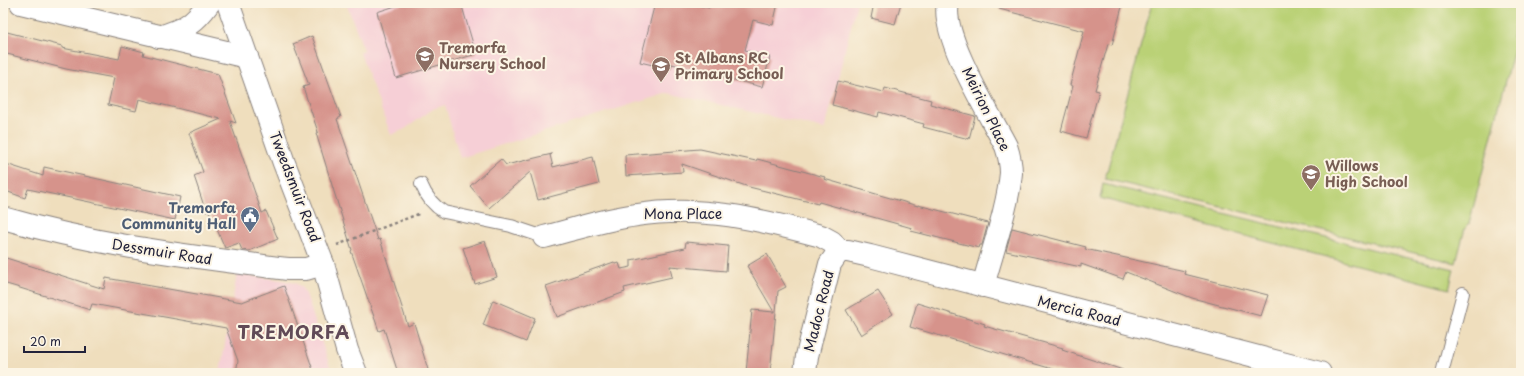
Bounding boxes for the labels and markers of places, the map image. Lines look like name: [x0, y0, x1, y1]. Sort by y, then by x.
place label: Tremorfa Nursery School: [439, 37, 546, 74]
school or university icon: Tremorfa Nursery School: [414, 45, 436, 73]
place label: St Albans RC Primary School: [675, 47, 784, 84]
school or university icon: St Albans RC Primary School: [650, 55, 672, 83]
place label: Willows High School: [1325, 155, 1408, 192]
school or university icon: Willows High School: [1300, 163, 1322, 191]
place label: Tremorfa Community Hall: [122, 197, 236, 234]
public building icon: Tremorfa Community Hall: [239, 205, 261, 233]

